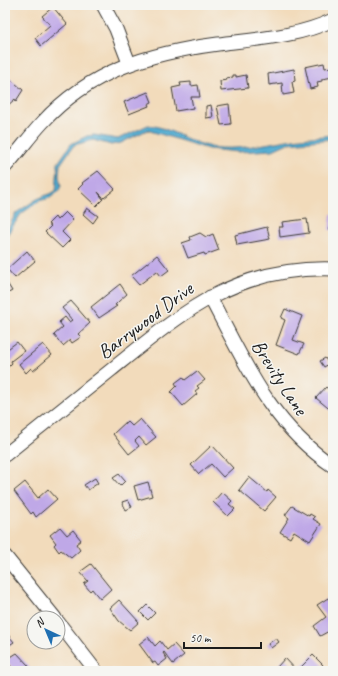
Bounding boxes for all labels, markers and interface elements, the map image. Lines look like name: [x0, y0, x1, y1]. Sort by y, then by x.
street label: Barrywood Drive: [93, 275, 199, 364]
street label: Brevity Lane: [246, 335, 314, 421]
north arrow: [26, 610, 66, 650]
text: N: [32, 614, 48, 630]
scale bar: [184, 624, 261, 650]
text: 50 m: [190, 630, 212, 646]

